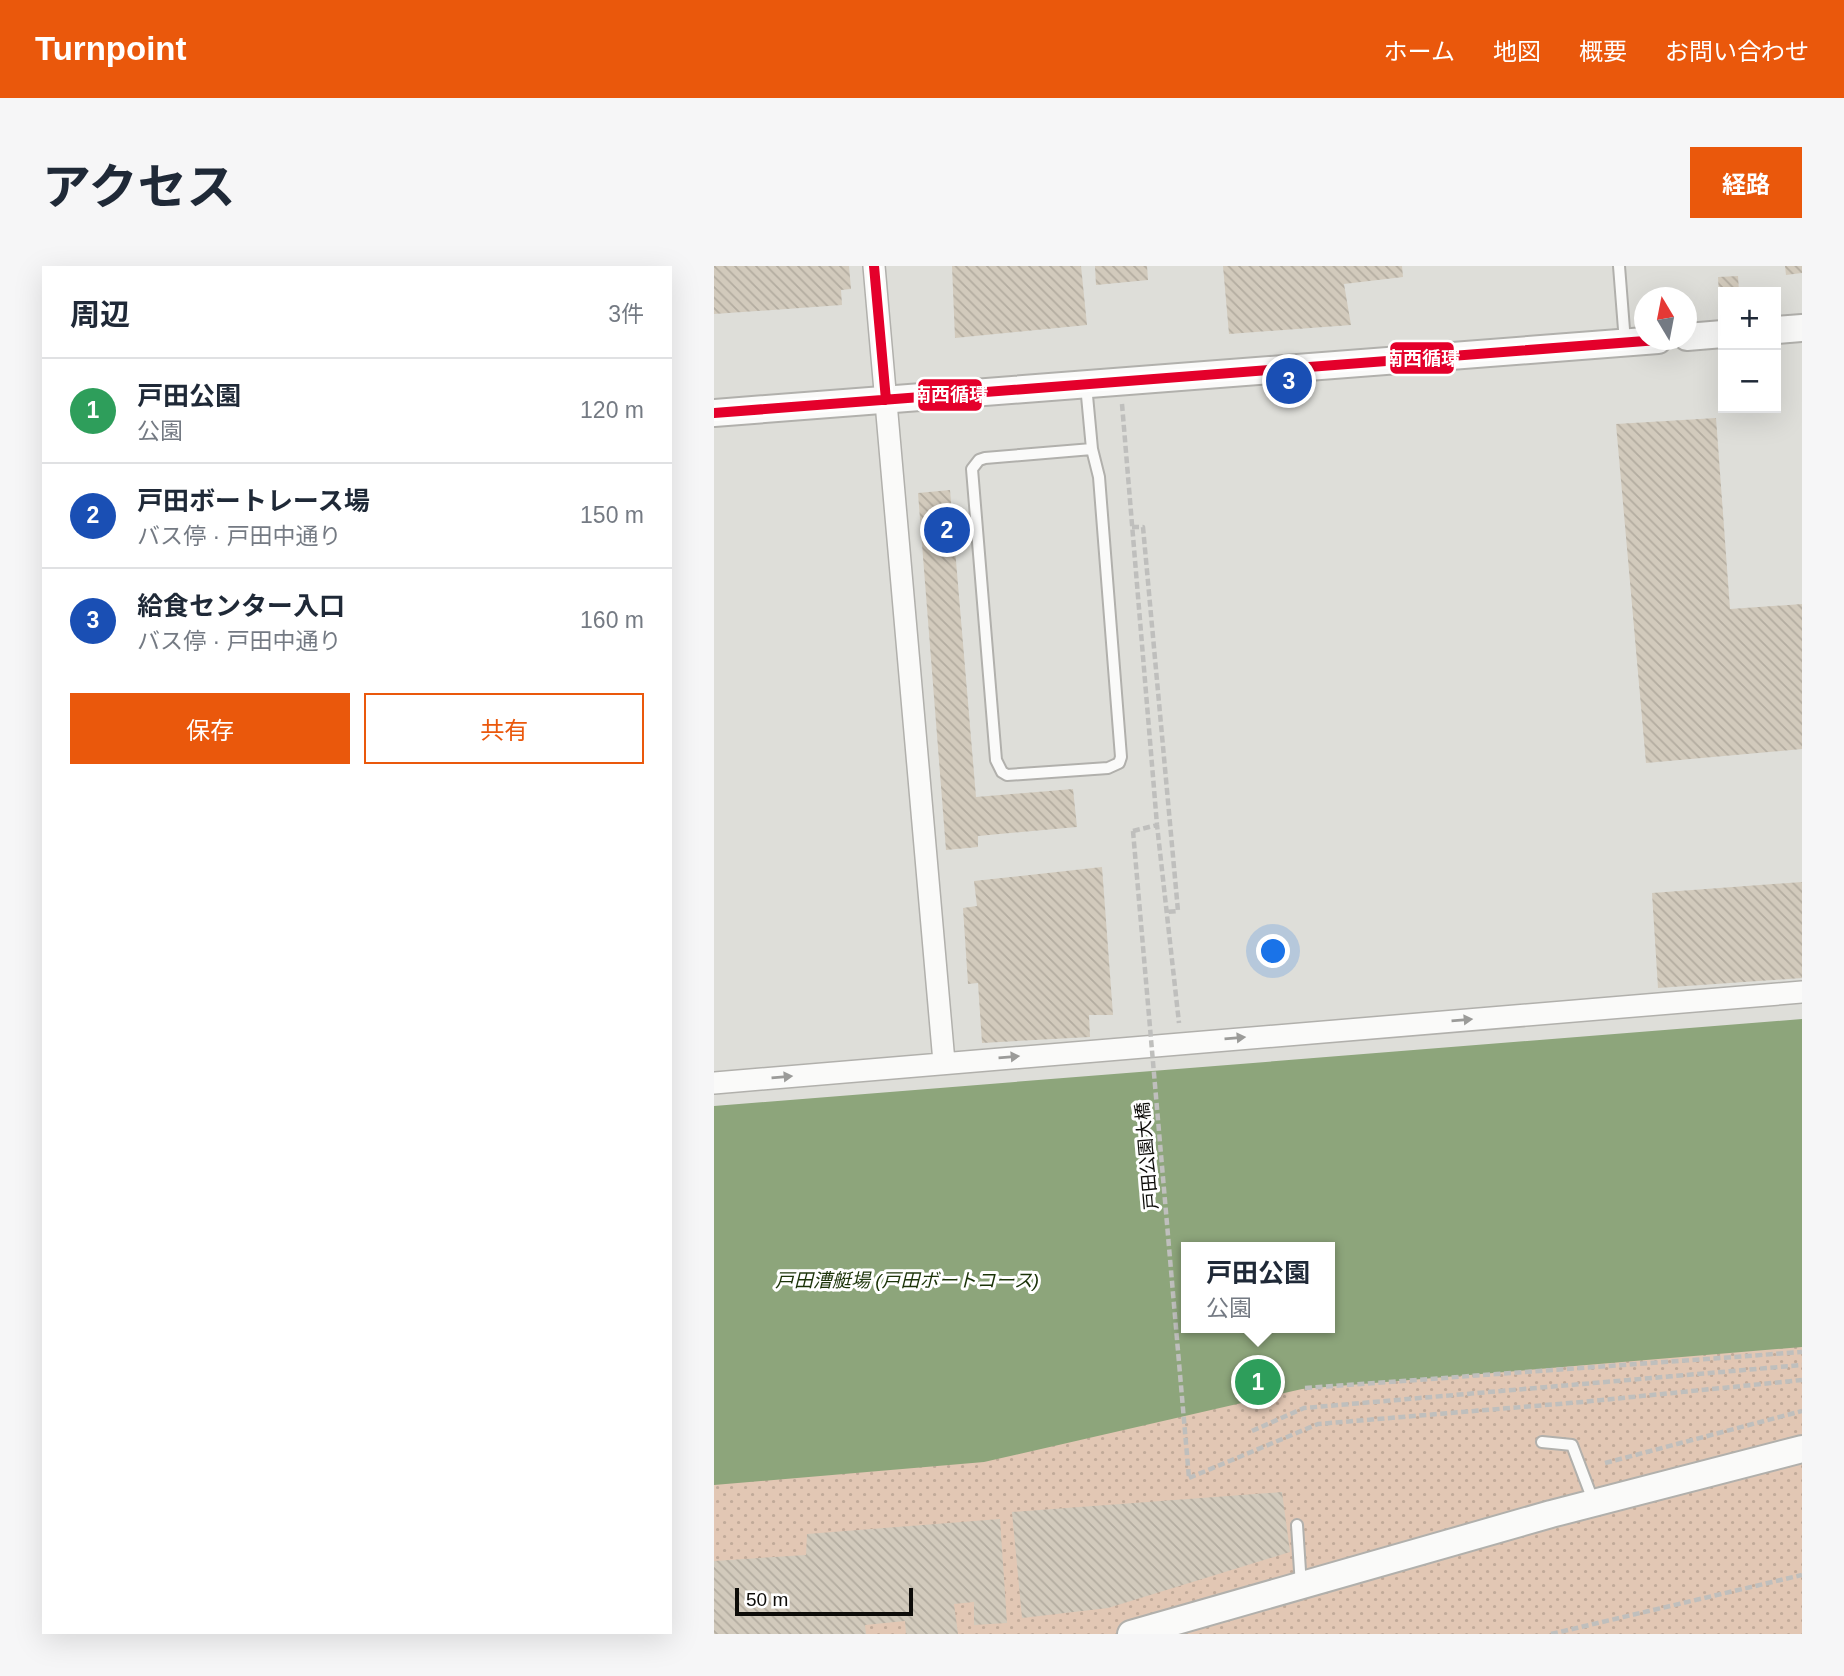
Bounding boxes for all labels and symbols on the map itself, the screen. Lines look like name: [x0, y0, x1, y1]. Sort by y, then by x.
north arrow: [1634, 287, 1697, 350]
line badge: 南西循環: [1389, 341, 1455, 375]
text: 南西循環: [1384, 348, 1460, 369]
pin: 3: [1266, 355, 1312, 407]
line badge: 南西循環: [917, 378, 983, 412]
text: 南西循環: [912, 384, 988, 405]
pin: 2: [924, 504, 970, 556]
your location: [1256, 934, 1290, 968]
one-way arrow: [1451, 1014, 1473, 1025]
one-way arrow: [1225, 1032, 1247, 1043]
one-way arrow: [998, 1051, 1020, 1062]
one-way arrow: [771, 1071, 793, 1082]
street label: 戸田公園大橋: [1132, 1101, 1162, 1211]
water label: 戸田漕艇場 (戸田ボートコース): [775, 1270, 1039, 1291]
pin: 1: [1235, 1356, 1281, 1408]
scale bar: [735, 1585, 914, 1617]

